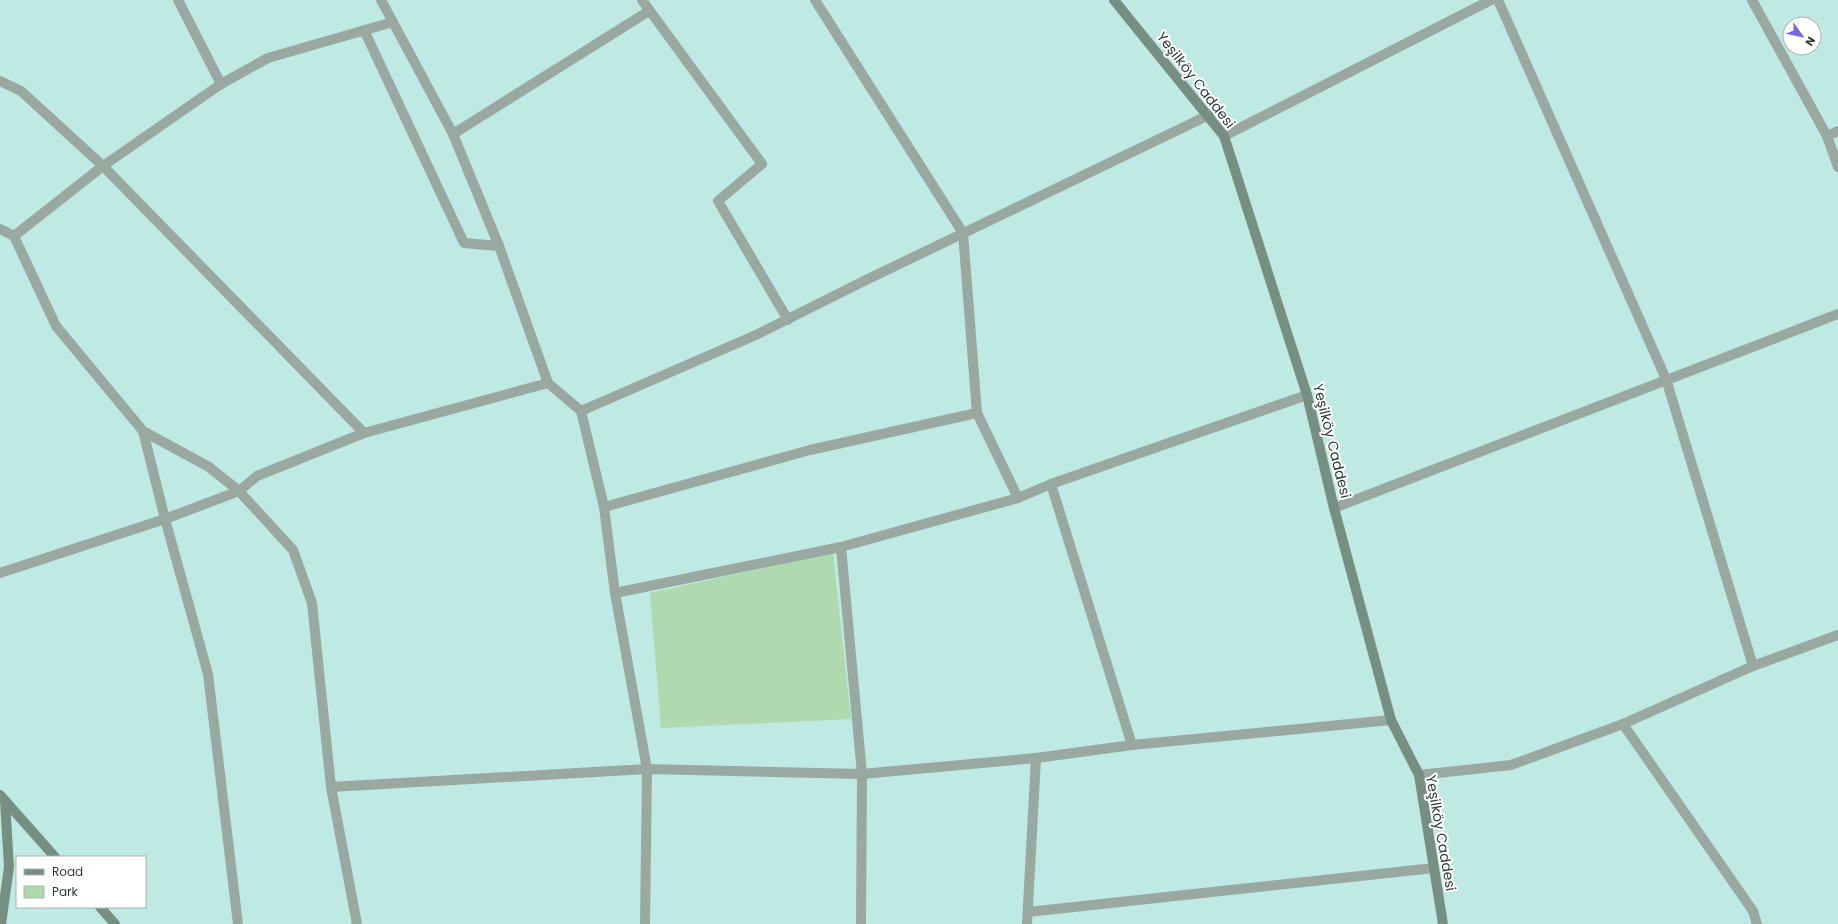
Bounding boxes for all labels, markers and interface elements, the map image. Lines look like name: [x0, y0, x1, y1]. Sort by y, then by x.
north arrow: [1782, 16, 1822, 56]
street label: Yeşilköy Caddesi: [1152, 28, 1240, 132]
text: N: [1801, 34, 1819, 49]
street label: Yeşilköy Caddesi: [1308, 382, 1356, 500]
street label: Yeşilköy Caddesi: [1421, 773, 1461, 893]
legend: [16, 856, 146, 908]
text: Road: [52, 863, 83, 880]
text: Park: [52, 883, 79, 900]

